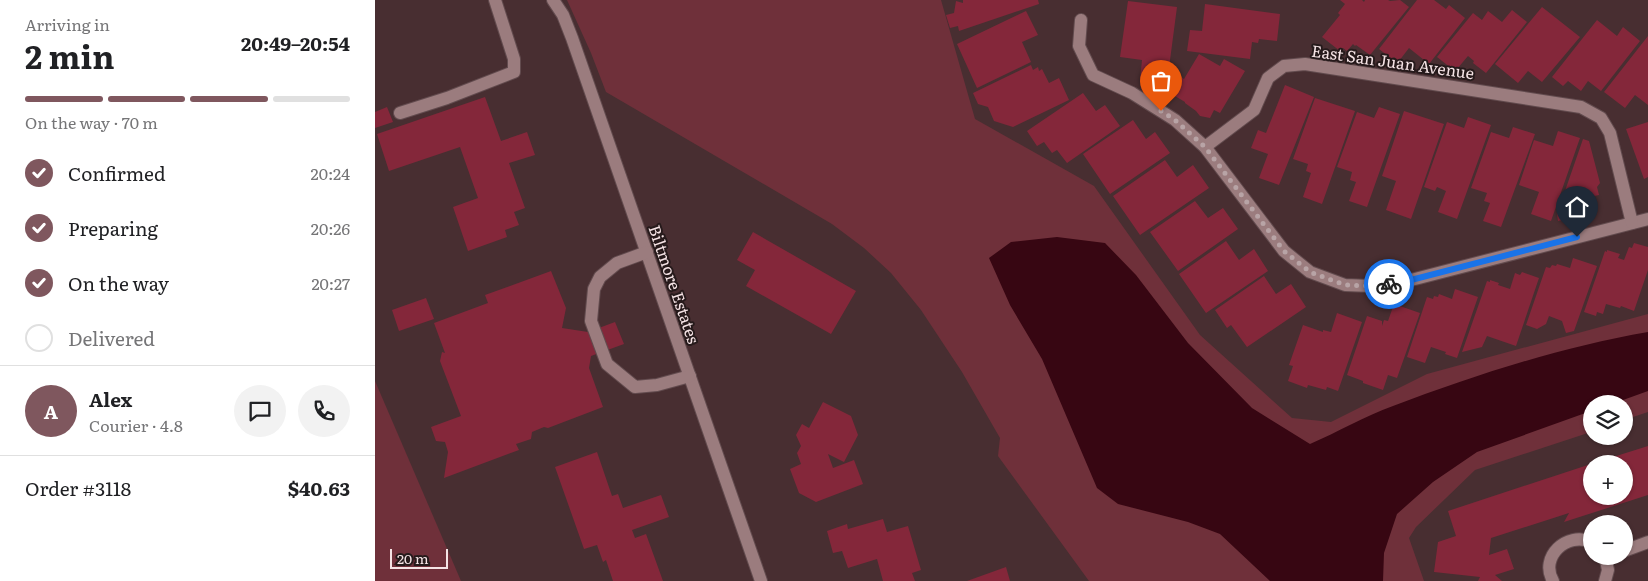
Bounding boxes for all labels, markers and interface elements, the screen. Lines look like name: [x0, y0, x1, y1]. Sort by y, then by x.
text: Arriving in: [25, 12, 110, 36]
text: 20:49–20:54: [241, 29, 350, 57]
text: 2 min: [25, 31, 114, 79]
street label: East San Juan Avenue: [1310, 38, 1476, 84]
pin: [1140, 60, 1182, 111]
icon: bag: [1147, 67, 1175, 95]
text: On the way · 70 m: [25, 110, 158, 134]
icon: check: [25, 159, 53, 187]
text: Confirmed: [68, 159, 166, 187]
text: 20:24: [311, 161, 350, 185]
pin: [1556, 186, 1598, 237]
icon: home: [1563, 193, 1591, 221]
icon: check: [25, 214, 53, 242]
text: Preparing: [68, 214, 158, 242]
text: 20:26: [311, 216, 350, 240]
street label: Biltmore Estates: [643, 221, 707, 347]
courier: [1364, 259, 1414, 309]
icon: check: [25, 269, 53, 297]
text: On the way: [68, 269, 169, 297]
icon: bike: [1375, 270, 1403, 298]
text: 20:27: [311, 271, 350, 295]
text: Delivered: [68, 324, 155, 352]
text: Alex: [89, 385, 132, 413]
button: chat: [234, 385, 286, 437]
button: phone: [298, 385, 350, 437]
map controls: [1583, 395, 1633, 565]
button: layers: [1583, 395, 1633, 445]
text: A: [44, 397, 58, 425]
text: Courier · 4.8: [89, 413, 183, 437]
button: +: [1583, 455, 1633, 505]
text: Order #3118: [25, 474, 131, 502]
text: $40.63: [288, 474, 350, 502]
button: −: [1583, 515, 1633, 565]
scale bar: [390, 546, 447, 569]
text: 20 m: [397, 548, 429, 568]

